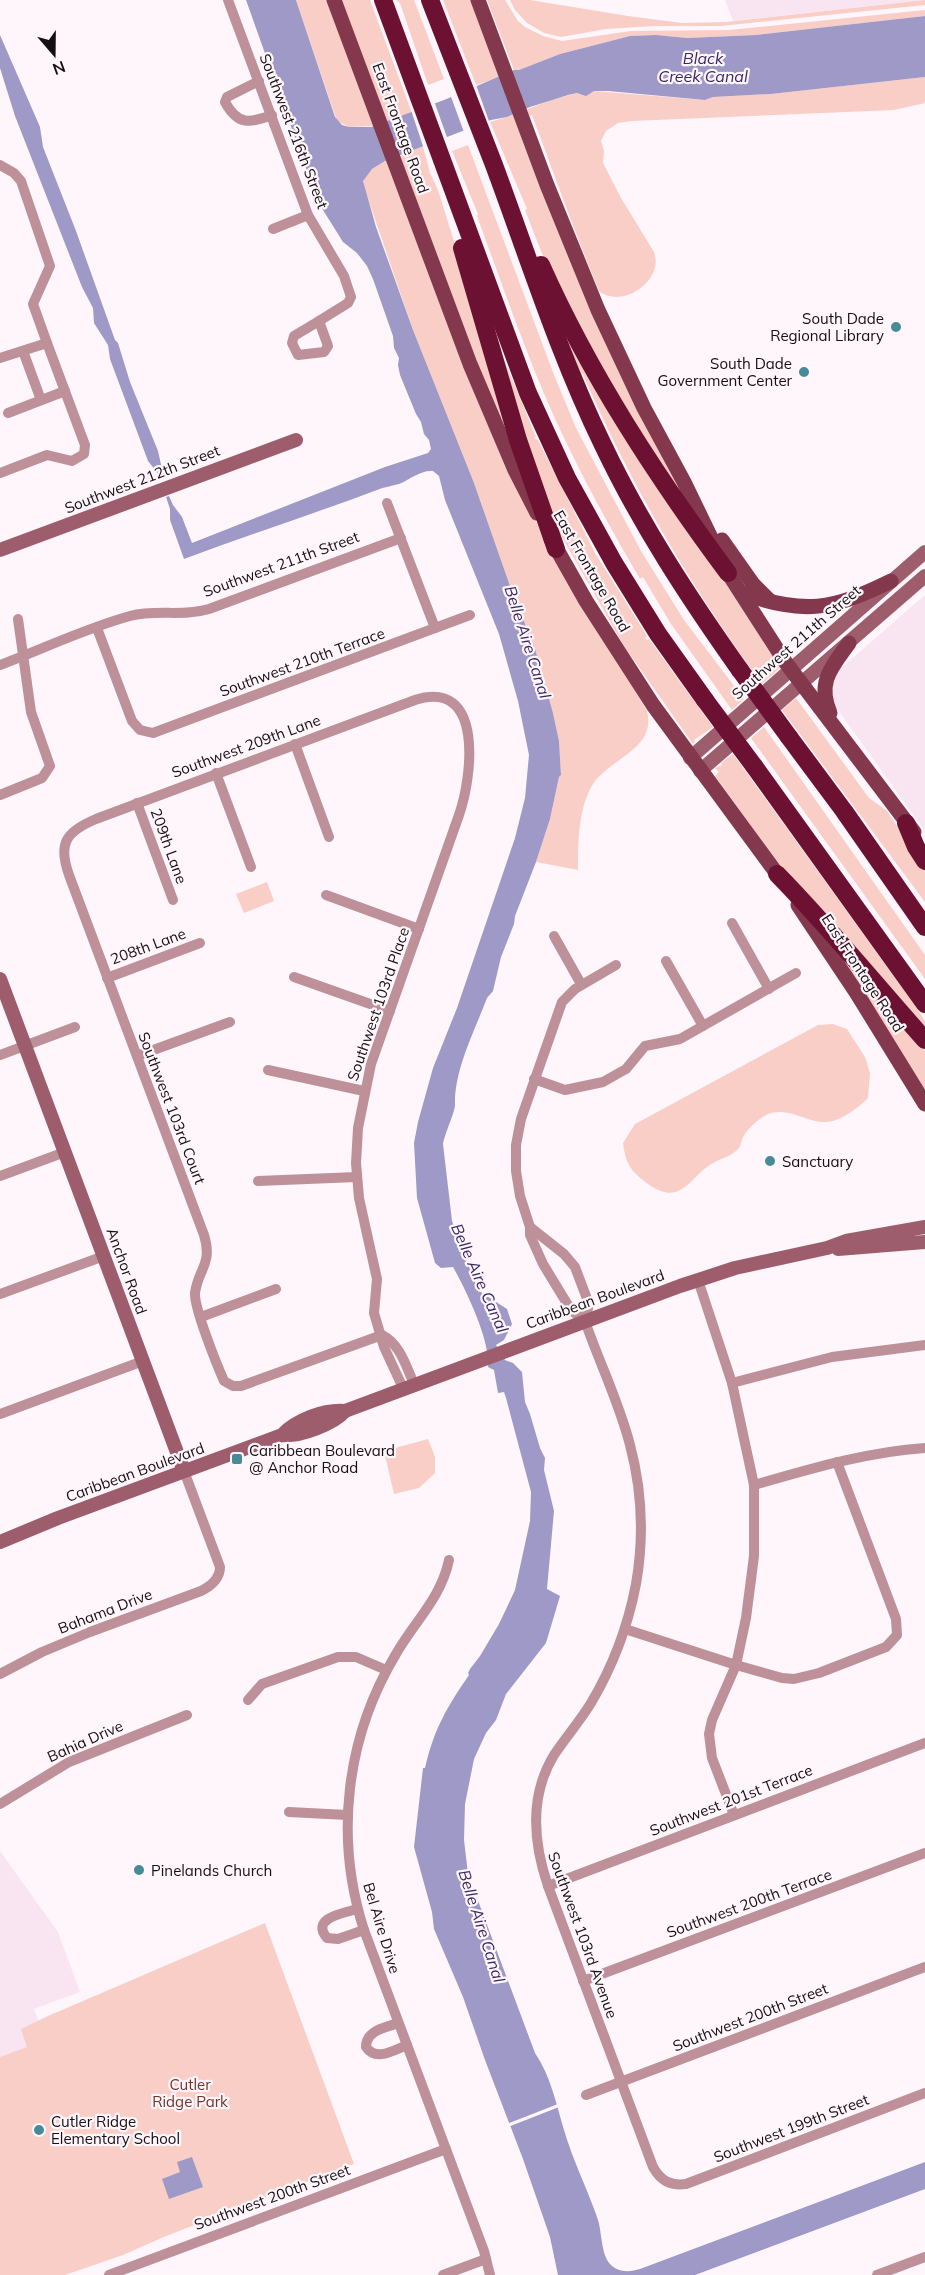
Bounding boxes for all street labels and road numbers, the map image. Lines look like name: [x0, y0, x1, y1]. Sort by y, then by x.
street label: Southwest 216th Street: [256, 51, 332, 211]
street label: East Frontage Road: [369, 60, 433, 196]
street label: Southwest 212th Street: [62, 441, 222, 517]
street label: East Frontage Road: [549, 507, 635, 635]
street label: Southwest 211th Street: [200, 527, 362, 601]
street label: Southwest 211th Street: [728, 581, 864, 703]
street label: Southwest 210th Terrace: [217, 623, 387, 701]
street label: Southwest 209th Lane: [169, 710, 323, 782]
street label: 209th Lane: [147, 806, 191, 886]
street label: East Frontage Road: [818, 910, 908, 1036]
street label: 208th Lane: [108, 924, 188, 968]
street label: Southwest 103rd Place: [343, 925, 413, 1083]
street label: Southwest 103rd Court: [134, 1029, 210, 1187]
street label: Anchor Road: [103, 1225, 151, 1317]
street label: Caribbean Boulevard: [523, 1265, 667, 1333]
street label: Caribbean Boulevard: [63, 1438, 207, 1506]
street label: Bahama Drive: [55, 1584, 155, 1638]
street label: Bahia Drive: [44, 1716, 126, 1766]
street label: Southwest 201st Terrace: [647, 1760, 815, 1840]
street label: Southwest 103rd Avenue: [544, 1849, 622, 2021]
street label: Southwest 200th Terrace: [664, 1864, 834, 1942]
street label: Bel Aire Drive: [359, 1880, 405, 1976]
street label: Southwest 200th Street: [670, 1979, 830, 2055]
street label: Southwest 199th Street: [711, 2090, 871, 2166]
street label: Southwest 200th Street: [191, 2160, 353, 2234]

